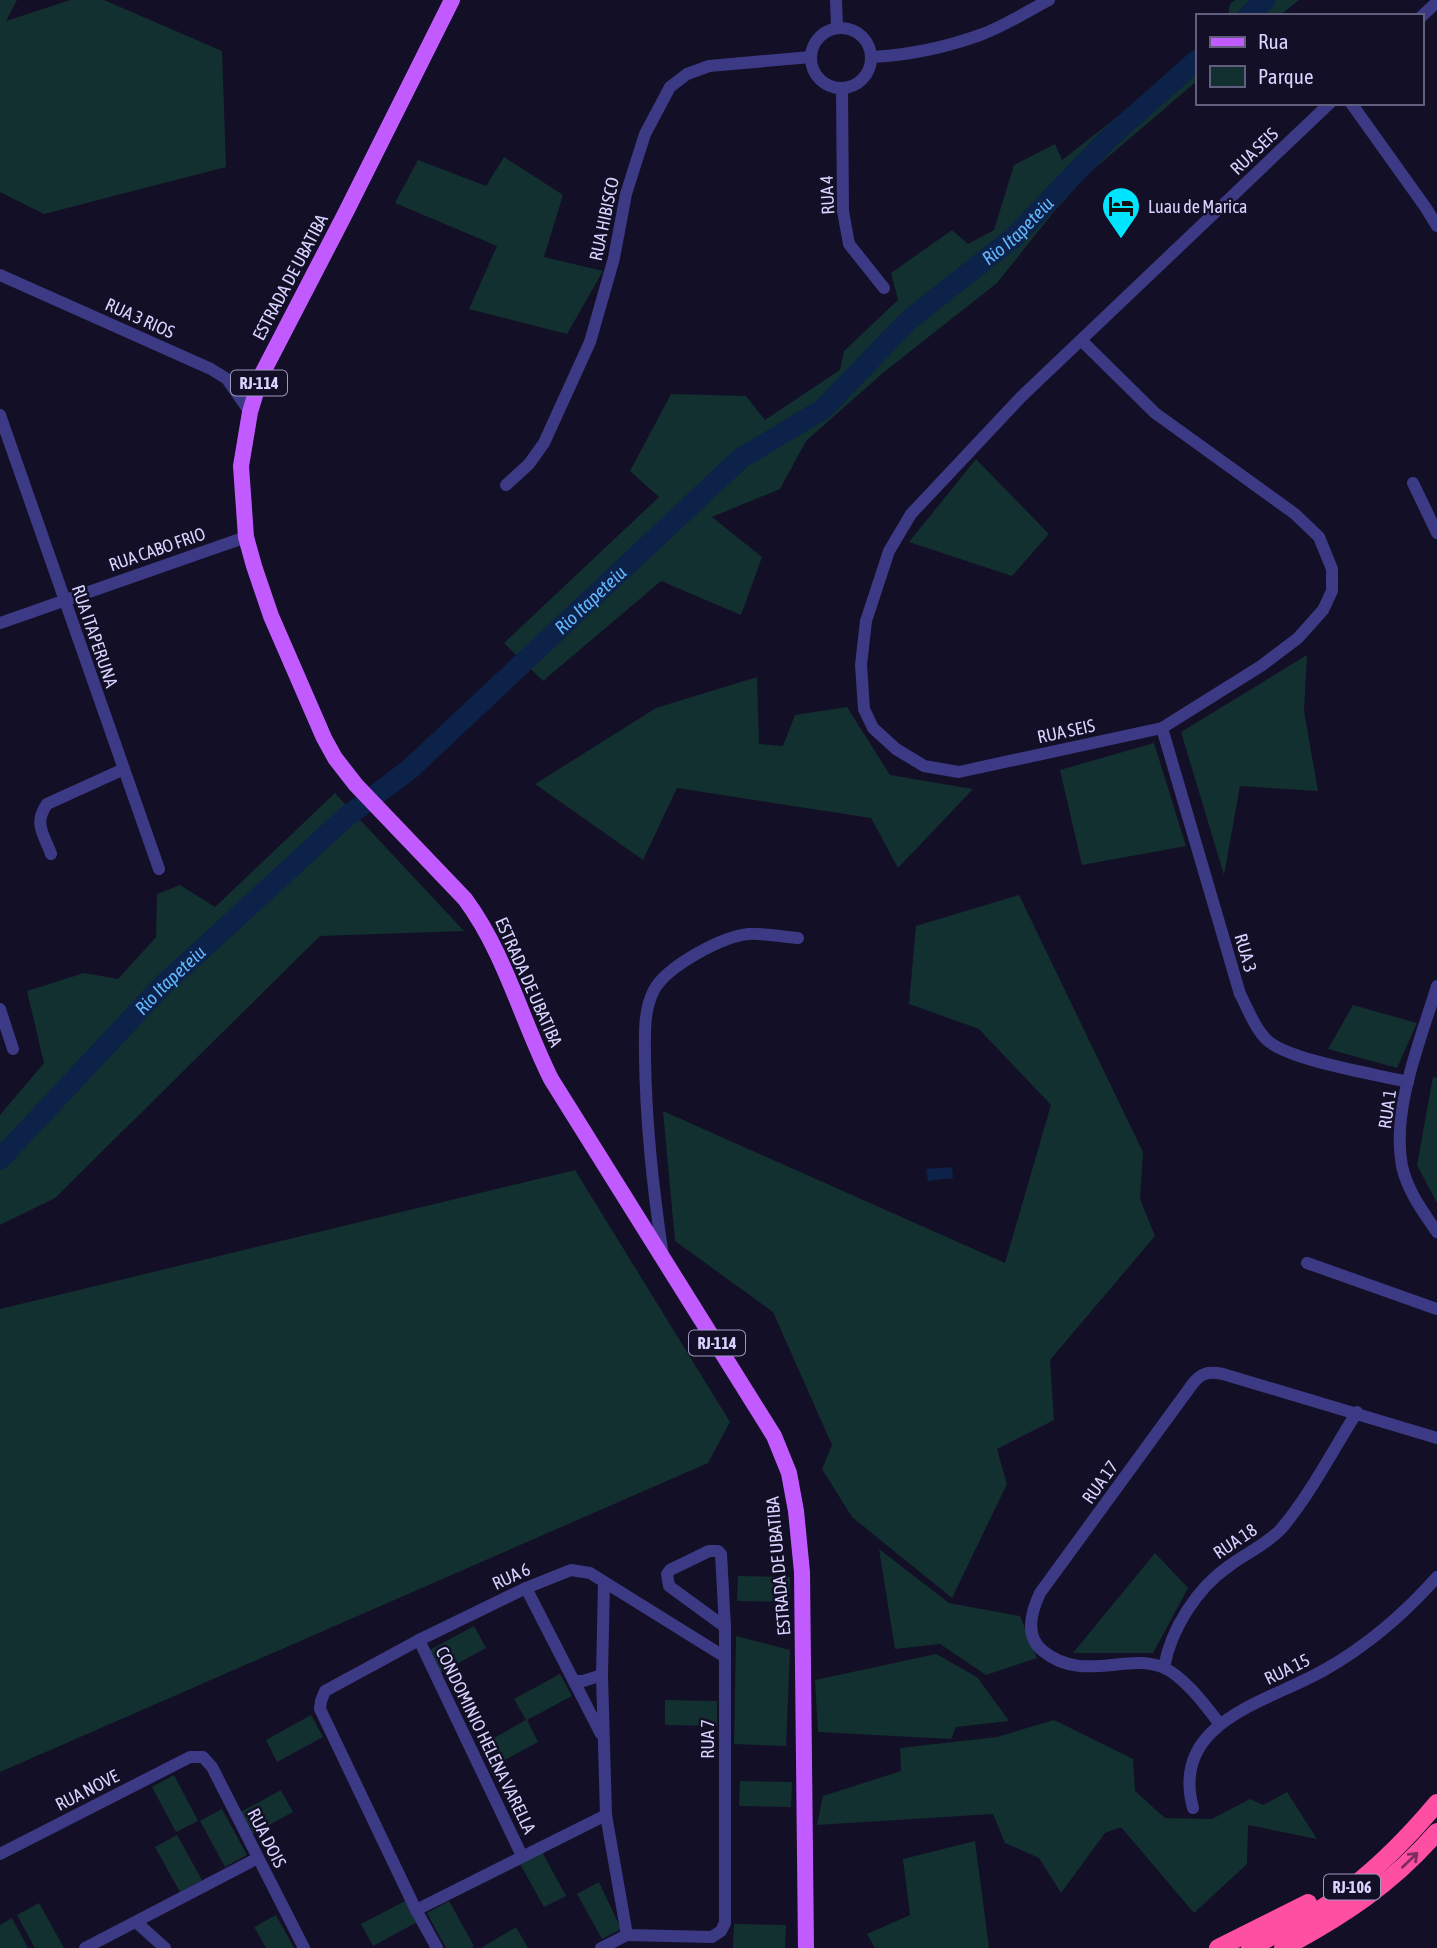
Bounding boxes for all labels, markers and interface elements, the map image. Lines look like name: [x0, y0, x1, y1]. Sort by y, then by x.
legend: [1196, 14, 1423, 105]
text: Rua: [1258, 29, 1288, 53]
text: Parque: [1258, 64, 1313, 88]
street label: RUA SEIS: [1226, 123, 1283, 179]
street label: RUA HIBISCO: [585, 175, 623, 263]
street label: RUA 4: [815, 175, 839, 215]
hotel icon: Luau de Marica: [1100, 185, 1142, 240]
water label: Rio Itapeteiu: [977, 192, 1058, 269]
place label: Luau de Marica: [1148, 196, 1247, 217]
street label: ESTRADA DE UBATIBA: [248, 210, 332, 344]
street label: RUA 3 RIOS: [102, 293, 178, 343]
road number: RJ-114: [231, 370, 287, 396]
street label: RUA CABO FRIO: [106, 523, 208, 575]
water label: Rio Itapeteiu: [550, 561, 630, 638]
street label: RUA ITAPERUNA: [68, 582, 122, 690]
street label: RUA SEIS: [1035, 715, 1097, 747]
street label: ESTRADA DE UBATIBA: [491, 914, 567, 1050]
street label: RUA 3: [1230, 931, 1262, 975]
water label: Rio Itapeteiu: [130, 941, 210, 1019]
street label: RUA 1: [1374, 1088, 1400, 1130]
road number: RJ-114: [689, 1330, 745, 1356]
street label: RUA 17: [1077, 1456, 1123, 1508]
street label: ESTRADA DE UBATIBA: [761, 1495, 795, 1636]
street label: RUA 18: [1209, 1519, 1261, 1563]
street label: RUA 6: [489, 1558, 533, 1594]
street label: CONDOMINIO HELENA VARELLA: [431, 1643, 541, 1837]
street label: RUA 15: [1261, 1649, 1313, 1689]
street label: RUA 7: [697, 1719, 718, 1759]
street label: RUA NOVE: [52, 1765, 123, 1815]
street label: RUA DOIS: [243, 1805, 291, 1872]
one-way arrow: [1401, 1852, 1418, 1869]
road number: RJ-106: [1324, 1874, 1380, 1899]

